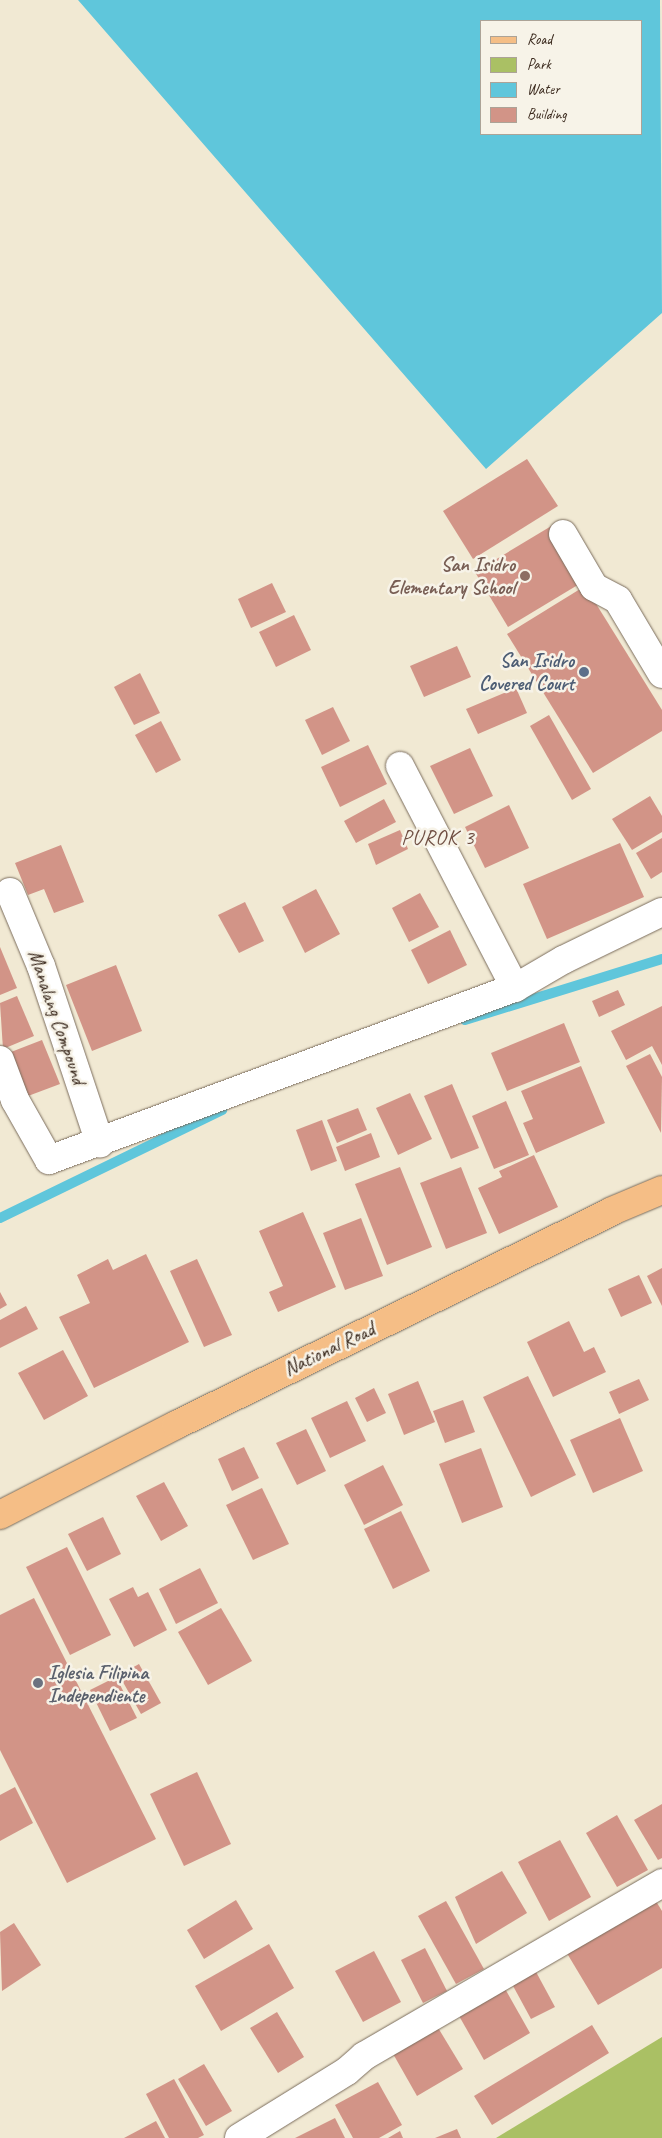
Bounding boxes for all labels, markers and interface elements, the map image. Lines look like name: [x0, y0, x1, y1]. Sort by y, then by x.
legend: [480, 20, 642, 135]
text: Road: [527, 30, 552, 49]
text: Park: [527, 55, 551, 74]
text: Water: [527, 80, 560, 99]
text: Building: [527, 105, 566, 124]
place label: San Isidro Elementary School: [388, 552, 515, 599]
marker: San Isidro Elementary School: [519, 570, 531, 582]
place label: San Isidro Covered Court: [479, 648, 574, 695]
marker: San Isidro Covered Court: [578, 666, 590, 678]
district label: PUROK 3: [401, 824, 475, 850]
street label: Manalang Compound: [23, 947, 91, 1087]
street label: National Road: [280, 1317, 378, 1381]
place label: Iglesia Filipina Independiente: [48, 1660, 148, 1707]
marker: Iglesia Filipina Independiente: [32, 1677, 44, 1689]

